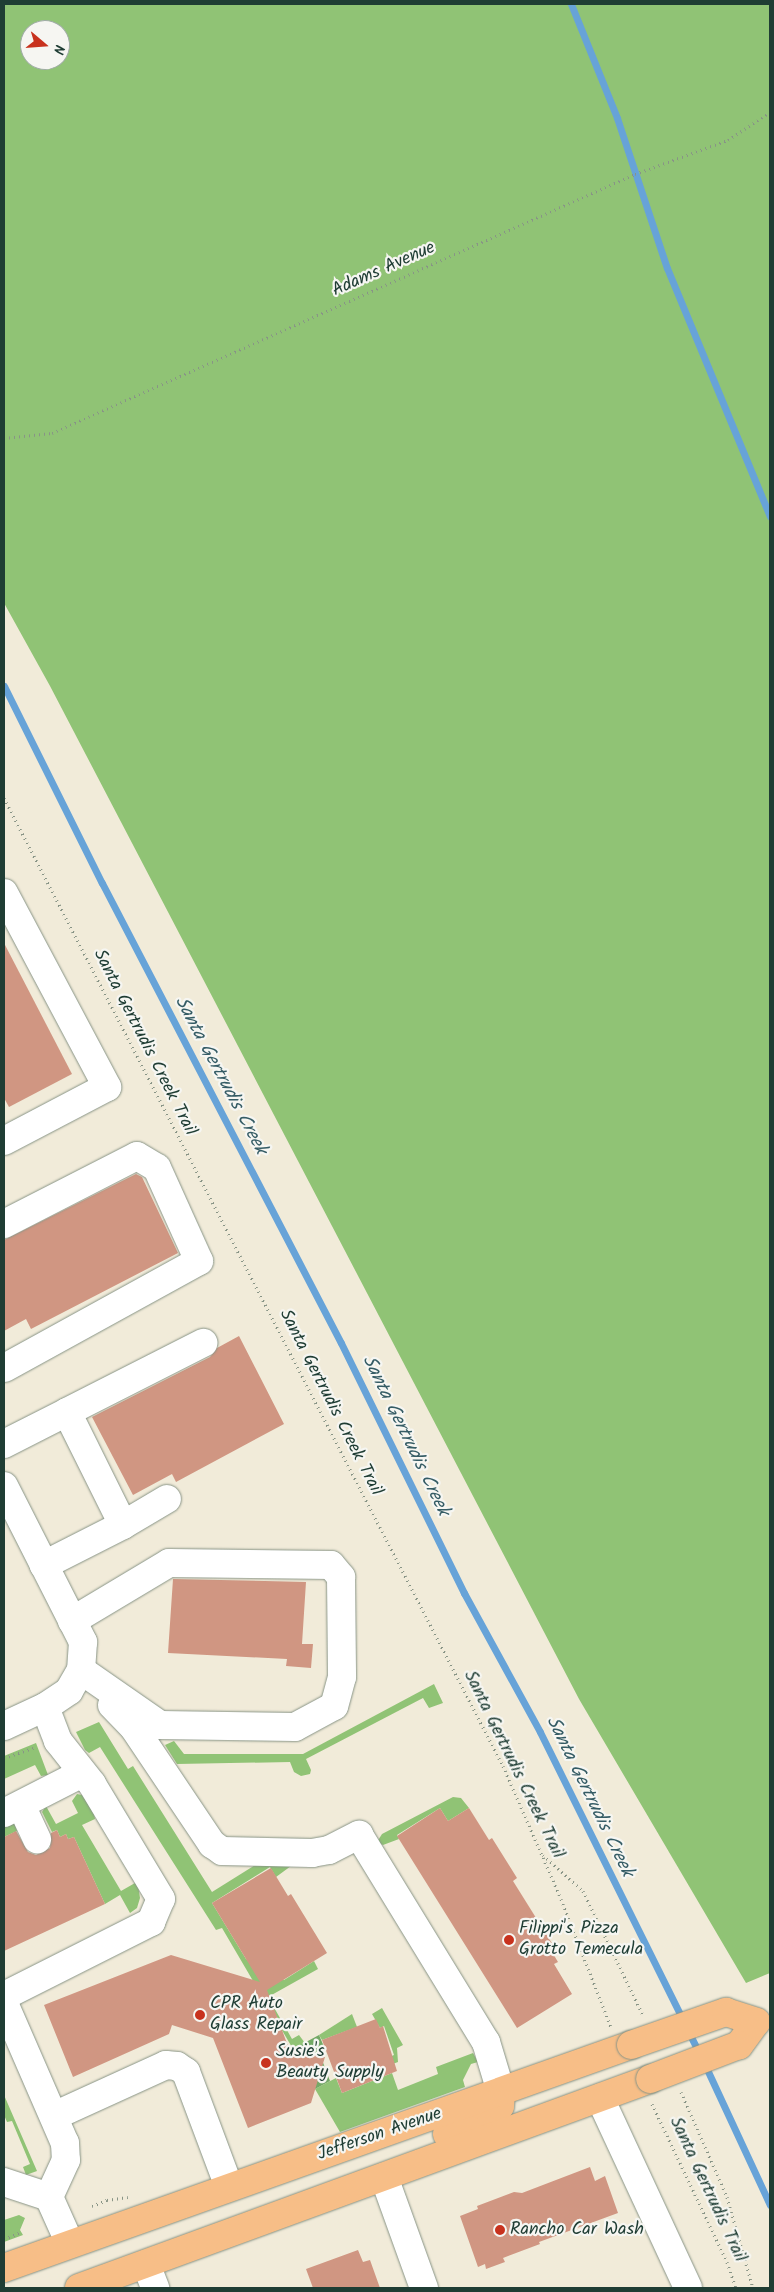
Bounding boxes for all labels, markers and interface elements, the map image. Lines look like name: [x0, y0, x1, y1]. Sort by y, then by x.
north arrow: [20, 20, 70, 70]
text: N: [46, 42, 70, 57]
street label: Adams Avenue: [329, 238, 439, 302]
street label: Santa Gertrudis Creek Trail: [88, 946, 200, 1140]
water label: Santa Gertrudis Creek: [169, 993, 271, 1159]
street label: Santa Gertrudis Creek Trail: [274, 1306, 386, 1500]
water label: Santa Gertrudis Creek: [356, 1352, 454, 1520]
street label: Santa Gertrudis Creek Trail: [458, 1668, 568, 1862]
water label: Santa Gertrudis Creek: [540, 1713, 638, 1881]
place label: Filippi's Pizza Grotto Temecula: [519, 1919, 643, 1962]
marker: Filippi's Pizza Grotto Temecula: [503, 1934, 515, 1946]
place label: CPR Auto Glass Repair: [210, 1994, 302, 2036]
marker: CPR Auto Glass Repair: [194, 2009, 206, 2021]
place label: Susie's Beauty Supply: [276, 2042, 384, 2084]
marker: Susie's Beauty Supply: [260, 2057, 272, 2069]
street label: Jefferson Avenue: [315, 2104, 445, 2166]
street label: Santa Gertrudis Trail: [664, 2114, 750, 2266]
place label: Rancho Car Wash: [510, 2219, 644, 2241]
marker: Rancho Car Wash: [494, 2224, 506, 2236]

